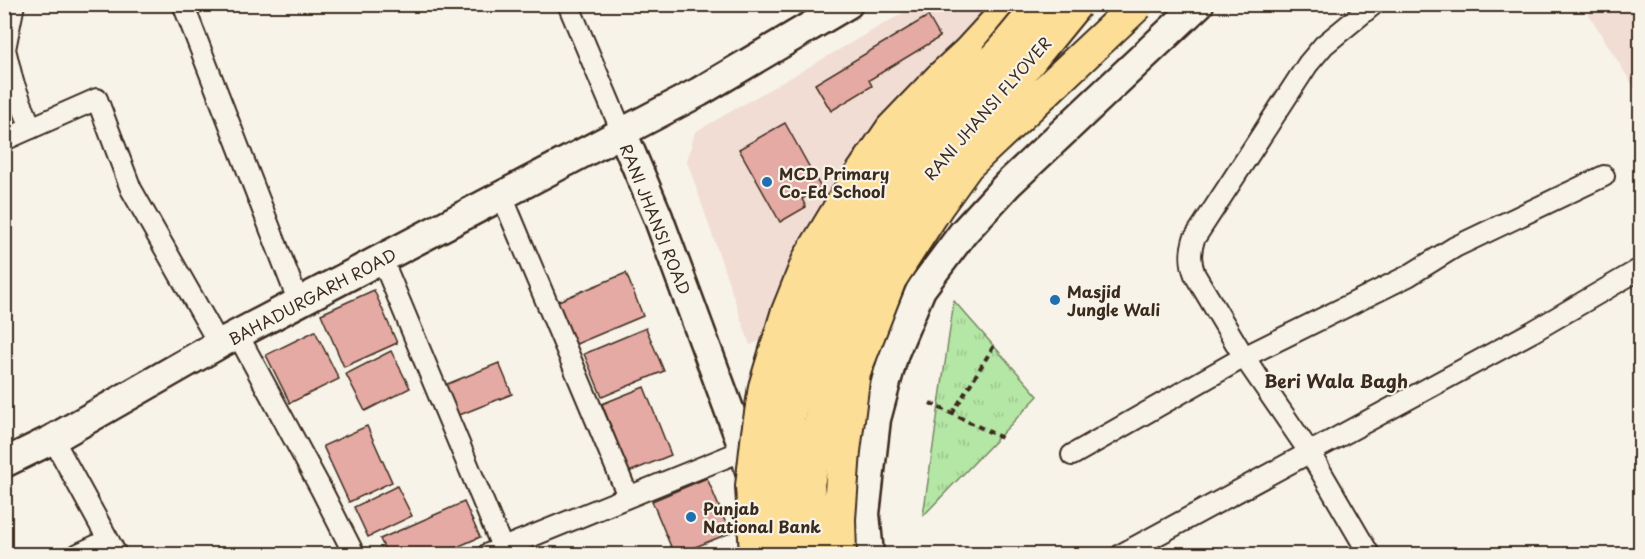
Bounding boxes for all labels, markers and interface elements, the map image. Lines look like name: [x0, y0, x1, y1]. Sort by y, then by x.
street label: RANI JHANSI FLYOVER: [918, 31, 1056, 185]
street label: RANI JHANSI ROAD: [615, 140, 697, 298]
place label: MCD Primary Co-Ed School: [779, 161, 889, 203]
marker: MCD Primary Co-Ed School: [760, 175, 774, 189]
street label: BAHADURGARH ROAD: [224, 242, 400, 350]
place label: Masjid Jungle Wali: [1067, 279, 1160, 321]
marker: Masjid Jungle Wali: [1048, 293, 1062, 307]
district label: Beri Wala Bagh: [1264, 367, 1408, 394]
place label: Punjab National Bank: [703, 496, 821, 538]
marker: Punjab National Bank: [684, 510, 698, 524]

